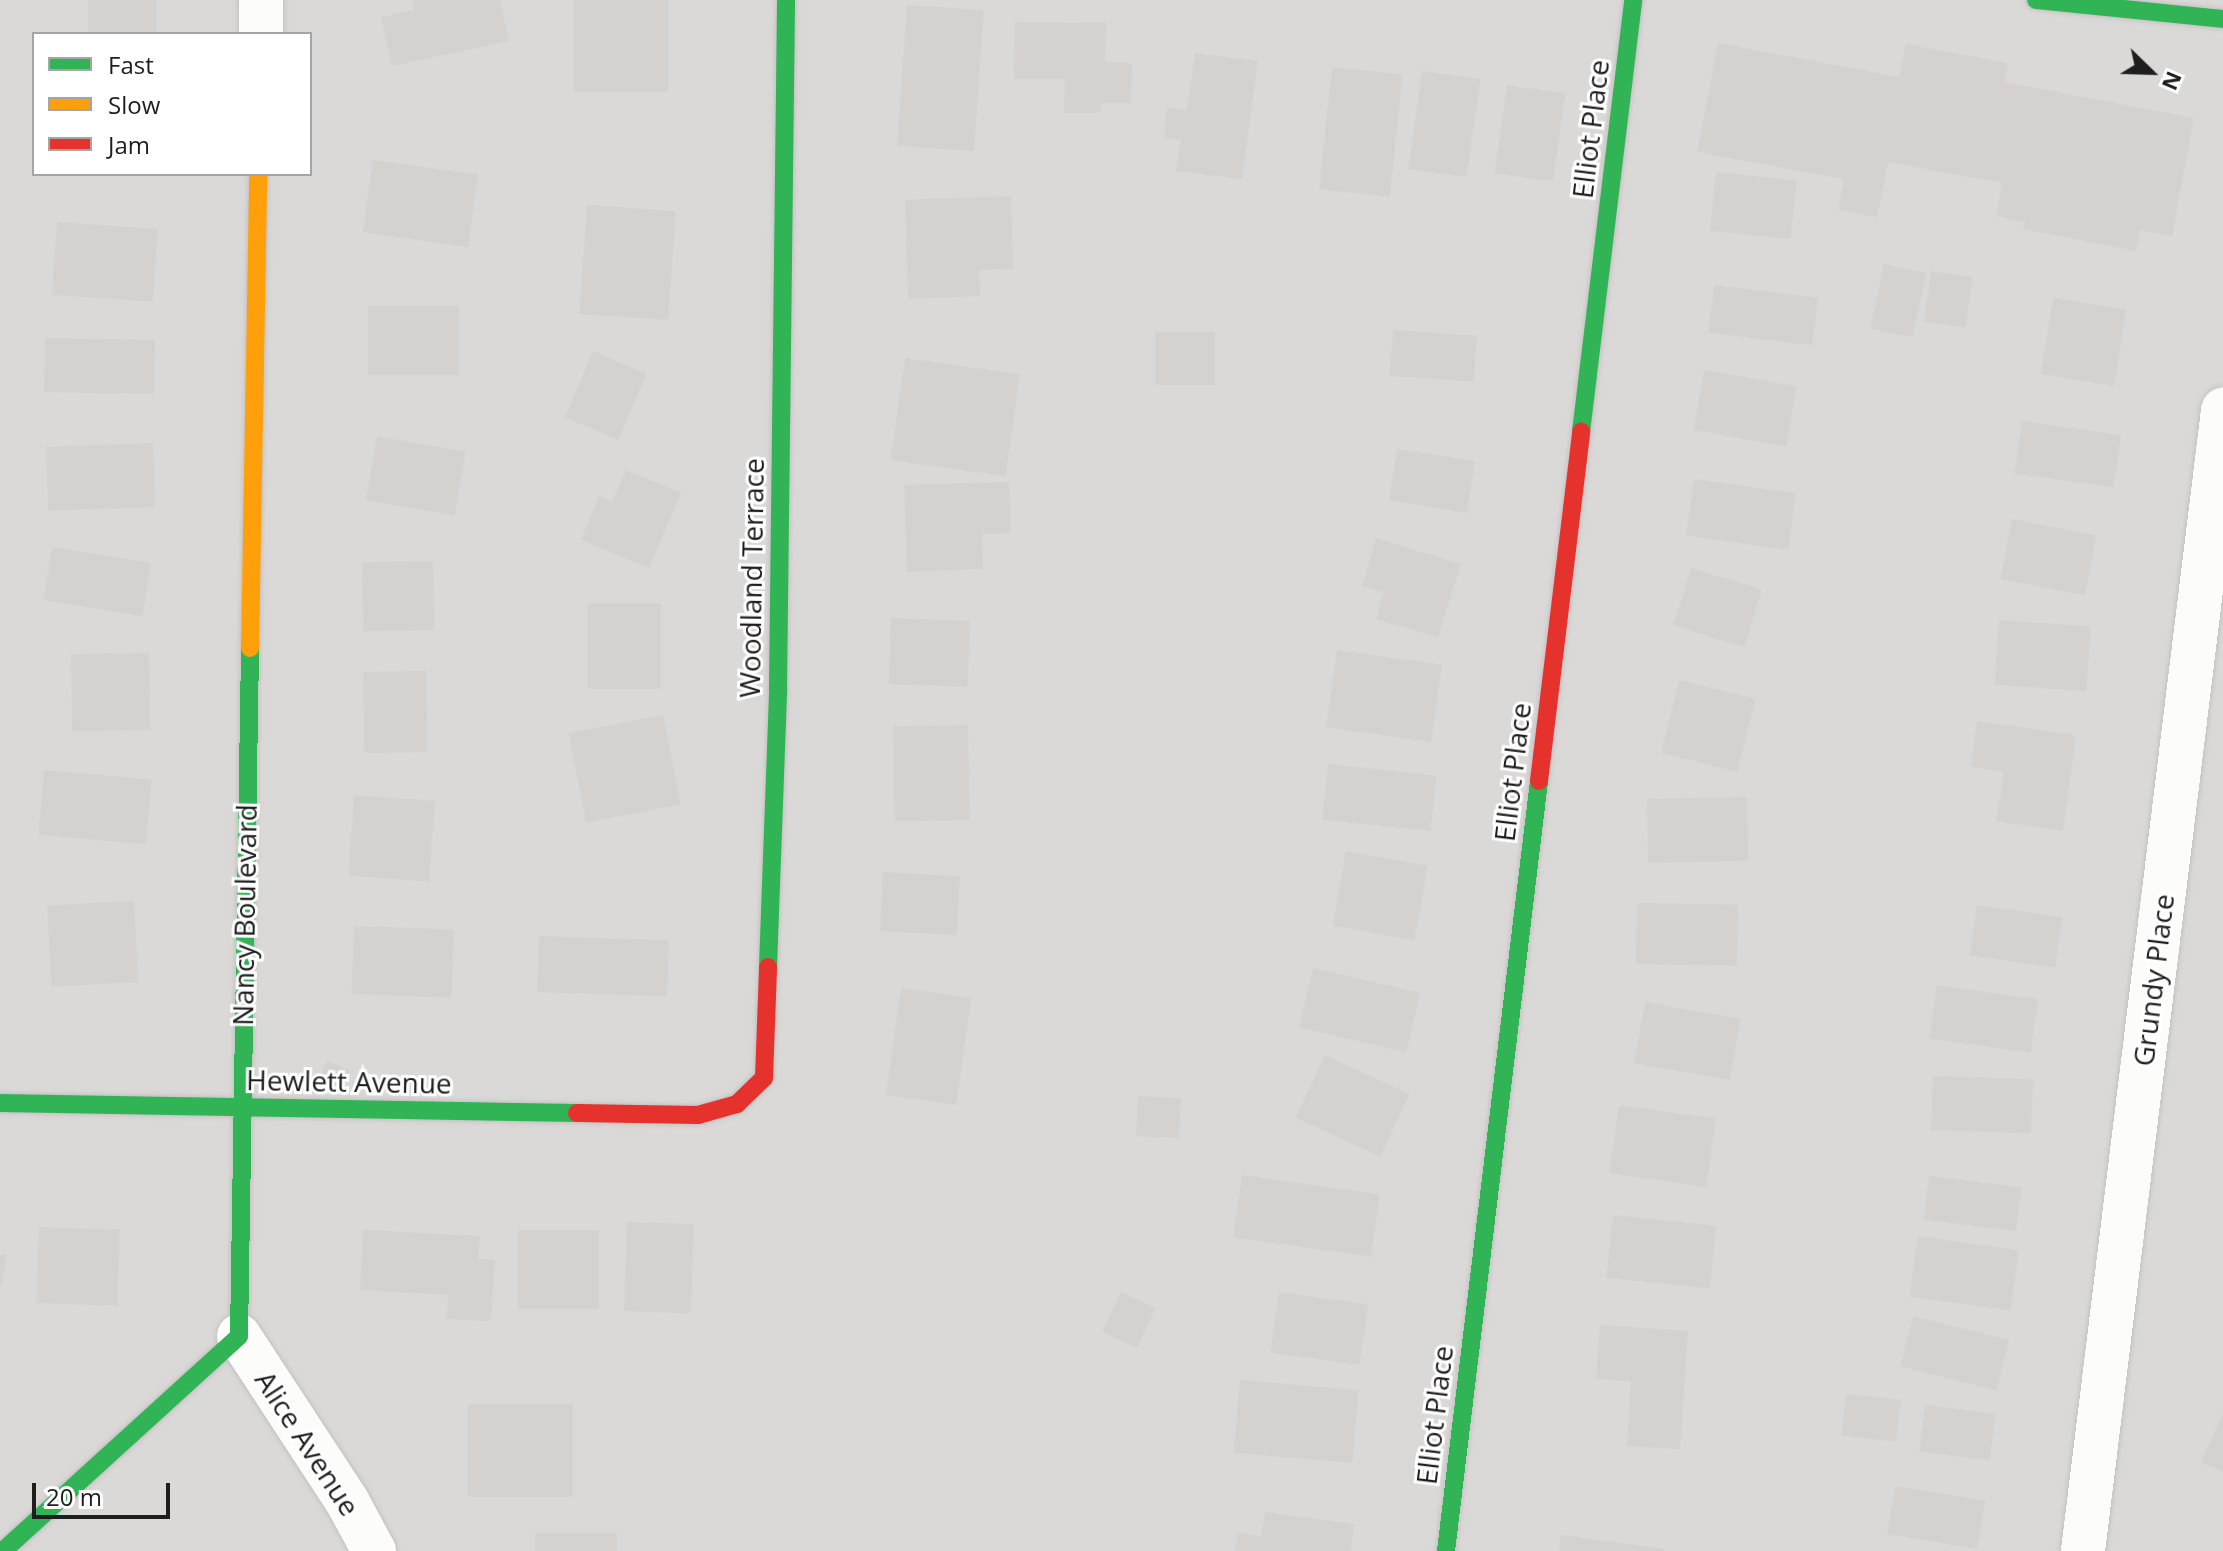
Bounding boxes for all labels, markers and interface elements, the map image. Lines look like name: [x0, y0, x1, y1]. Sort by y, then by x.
legend: [32, 32, 312, 176]
north arrow: [2111, 32, 2191, 112]
text: Fast: [108, 48, 154, 81]
street label: Elliot Place: [1565, 58, 1615, 200]
text: N: [2156, 67, 2190, 95]
text: Slow: [108, 88, 160, 121]
text: Jam: [108, 128, 150, 161]
street label: Woodland Terrace: [732, 458, 770, 698]
street label: Elliot Place: [1487, 701, 1537, 843]
street label: Nancy Boulevard: [225, 804, 263, 1026]
street label: Grundy Place: [2126, 892, 2180, 1068]
street label: Hewlett Avenue: [246, 1062, 452, 1100]
street label: Elliot Place: [1409, 1344, 1459, 1486]
street label: Alice Avenue: [249, 1364, 367, 1522]
scale bar: [36, 1467, 174, 1517]
text: 20 m: [46, 1480, 102, 1513]

